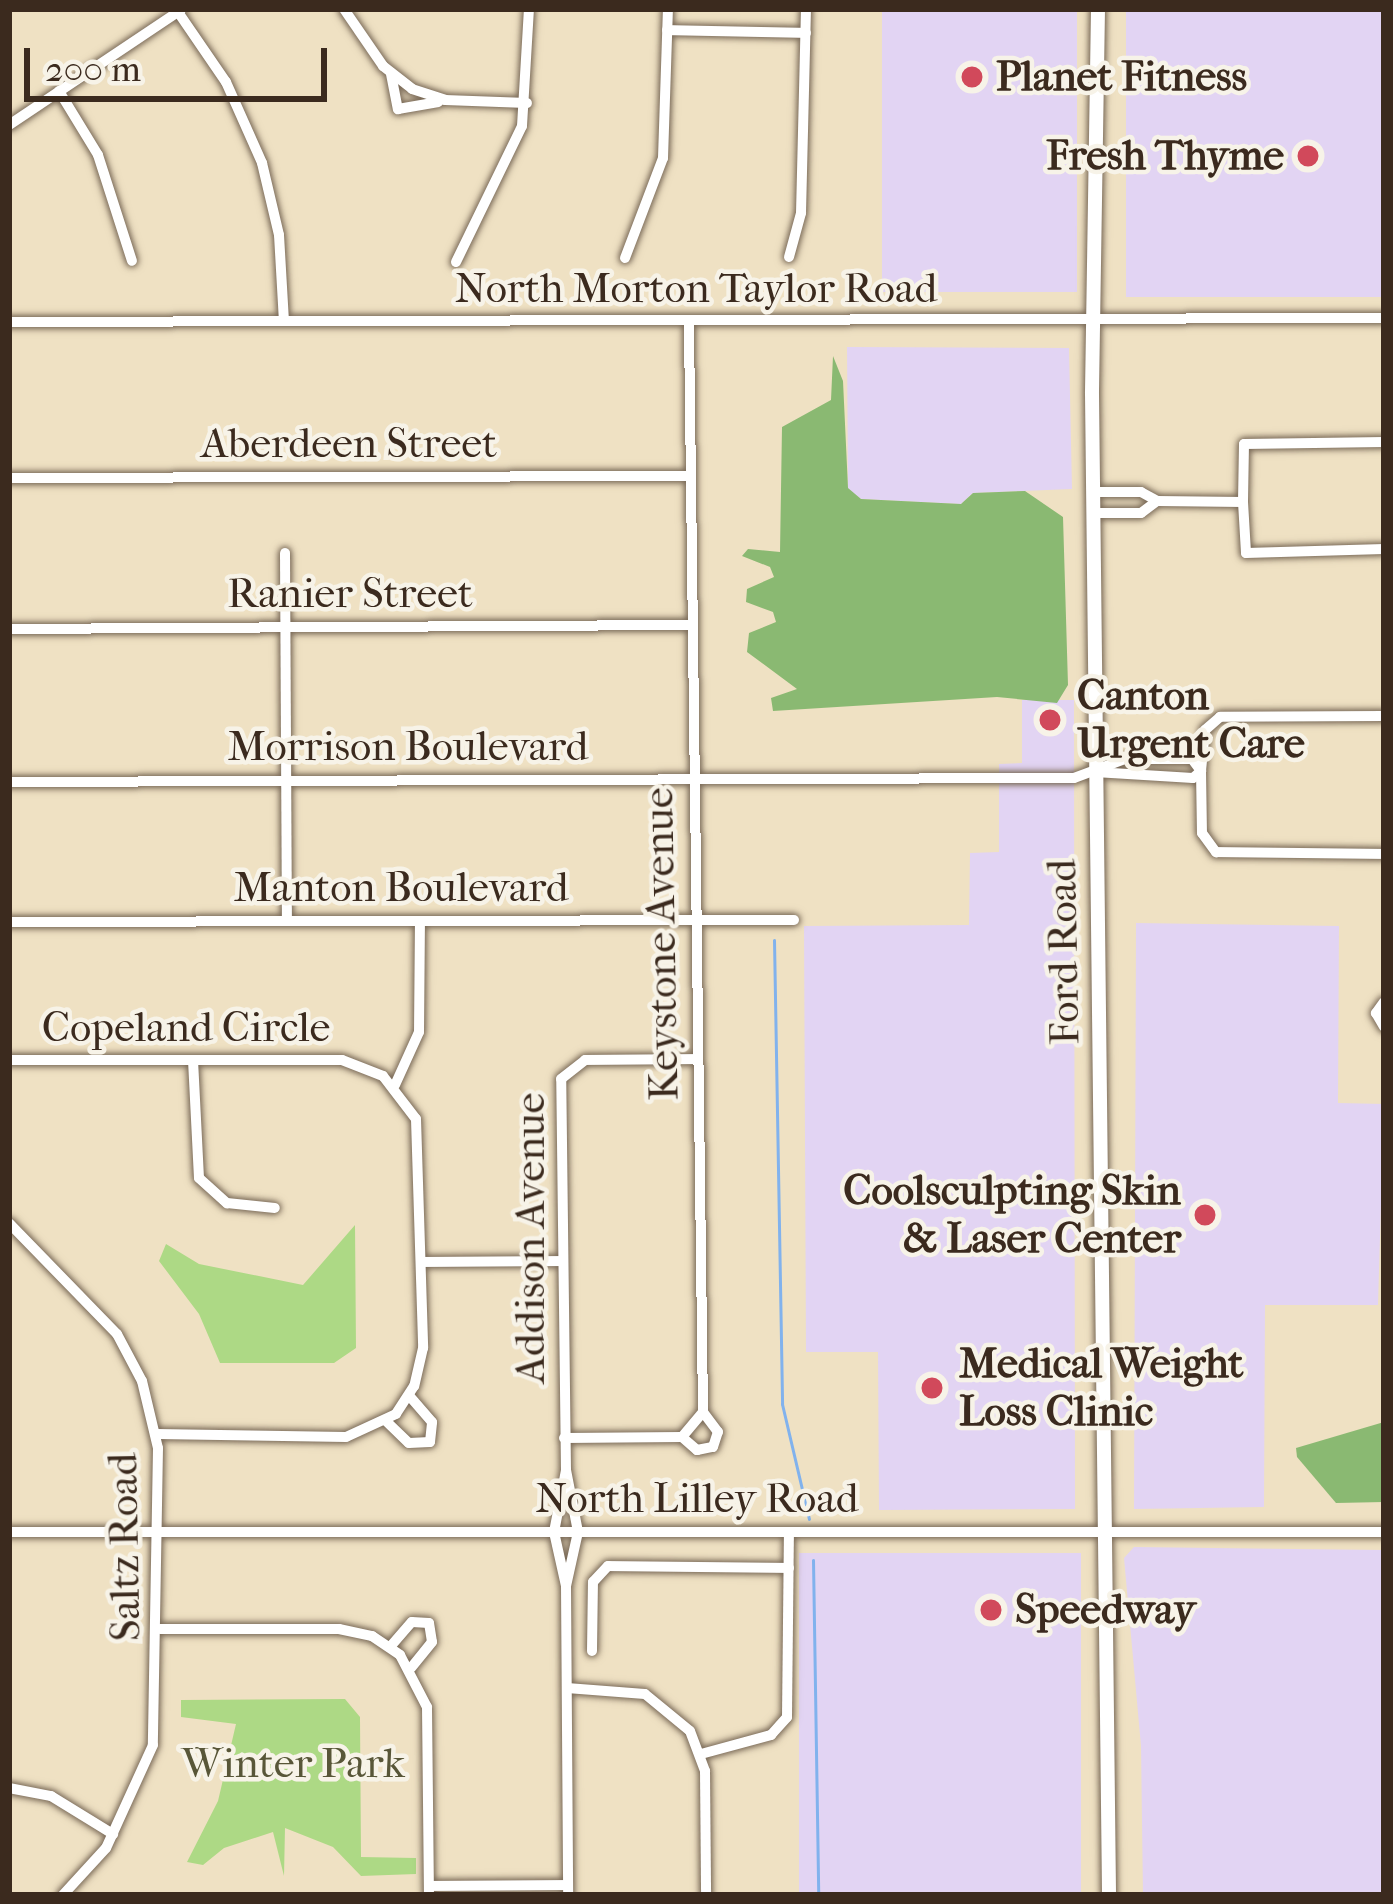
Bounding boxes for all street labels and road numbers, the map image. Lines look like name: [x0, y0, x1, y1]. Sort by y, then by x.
street label: North Morton Taylor Road: [455, 264, 937, 314]
street label: Aberdeen Street: [201, 419, 497, 469]
street label: Ranier Street: [227, 569, 473, 619]
street label: Morrison Boulevard: [228, 722, 588, 772]
street label: Keystone Avenue: [634, 787, 690, 1101]
street label: Ford Road: [1037, 859, 1091, 1045]
street label: Manton Boulevard: [233, 863, 569, 913]
street label: Copeland Circle: [42, 1003, 330, 1053]
street label: Addison Avenue: [506, 1093, 556, 1383]
street label: Saltz Road: [98, 1452, 152, 1642]
street label: North Lilley Road: [535, 1474, 859, 1524]

